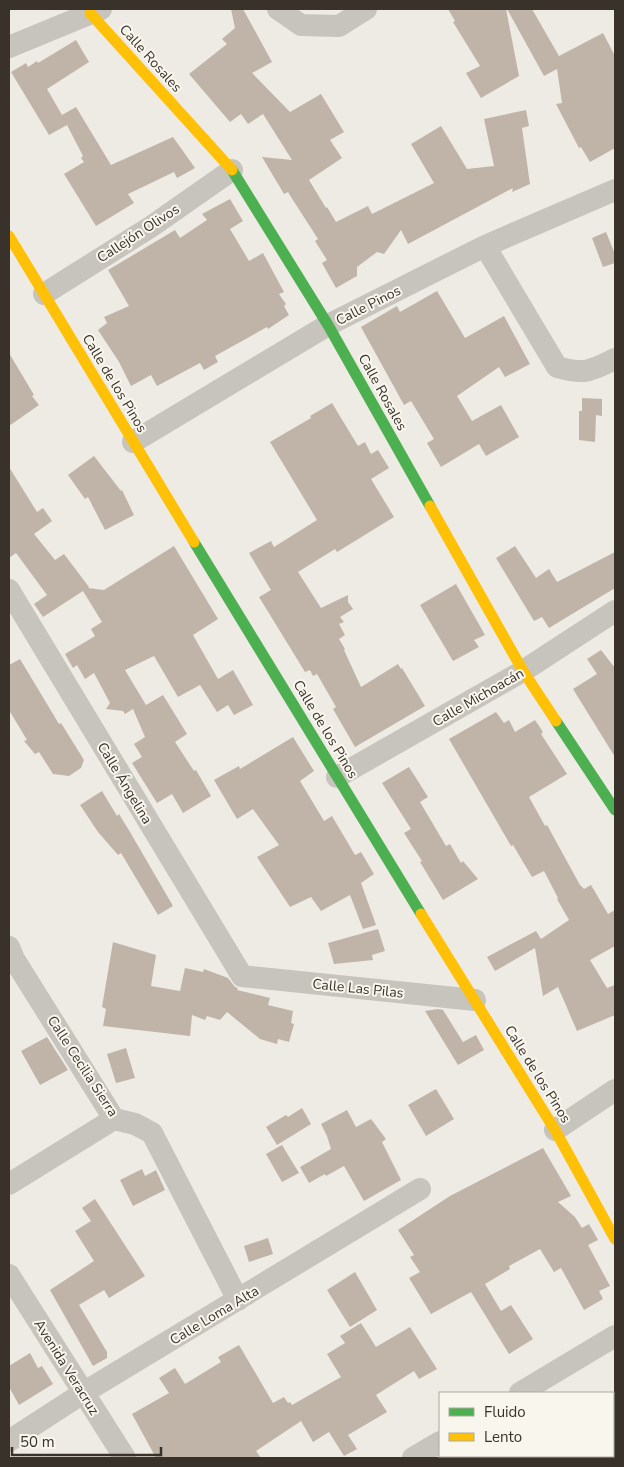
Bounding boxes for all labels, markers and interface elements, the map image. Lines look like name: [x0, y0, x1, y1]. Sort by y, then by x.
street label: Calle Rosales: [115, 20, 186, 97]
street label: Callejón Olivos: [93, 200, 183, 267]
street label: Calle Pinos: [333, 281, 404, 330]
street label: Calle de los Pinos: [78, 330, 152, 436]
street label: Calle Rosales: [354, 350, 412, 434]
street label: Calle Michoacán: [429, 664, 527, 731]
street label: Calle de los Pinos: [289, 676, 363, 782]
street label: Calle Ángelina: [93, 739, 157, 828]
street label: Calle Las Pilas: [311, 974, 405, 1003]
street label: Calle Cecilia Sierra: [43, 1012, 122, 1121]
street label: Calle de los Pinos: [500, 1022, 575, 1127]
street label: Calle Loma Alta: [166, 1281, 262, 1350]
street label: Avenida Veracruz: [30, 1316, 104, 1419]
legend: [439, 1392, 614, 1457]
text: Fluido: [484, 1402, 526, 1422]
scale bar: [12, 1424, 161, 1456]
text: Lento: [484, 1427, 522, 1447]
text: 50 m: [20, 1432, 55, 1452]

